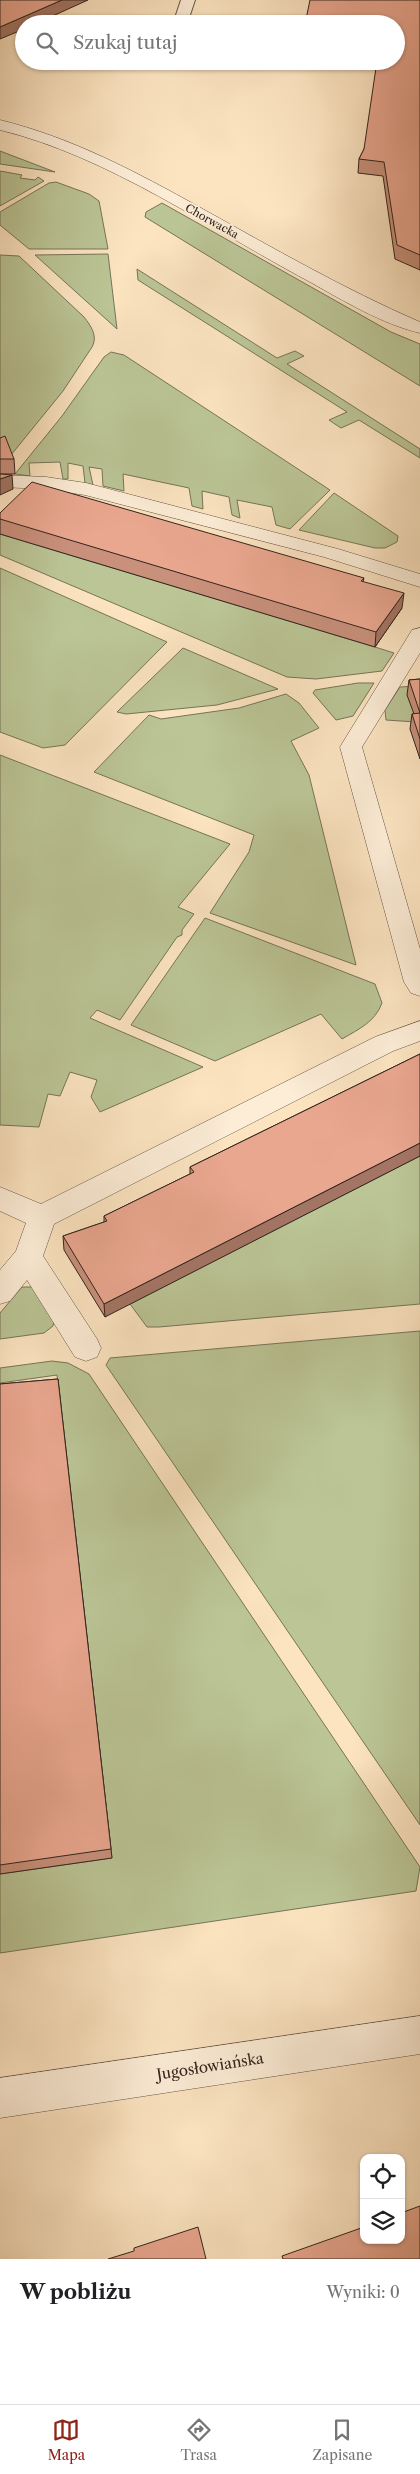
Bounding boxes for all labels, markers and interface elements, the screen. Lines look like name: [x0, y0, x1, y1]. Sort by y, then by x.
search box: [15, 15, 405, 70]
icon: search: [33, 29, 61, 57]
text: Szukaj tutaj: [73, 31, 177, 54]
street label: Chorwacka: [183, 201, 241, 242]
street label: Jugosłowiańska: [153, 2048, 265, 2084]
map controls: [360, 2154, 405, 2244]
button: locate: [360, 2154, 405, 2199]
button: layers: [360, 2199, 405, 2244]
text: W pobliżu: [20, 2279, 131, 2304]
text: Wyniki: 0: [327, 2282, 400, 2302]
tab: Mapa: [48, 2416, 85, 2464]
tab: Trasa: [181, 2416, 217, 2464]
tab: Zapisane: [312, 2416, 372, 2464]

